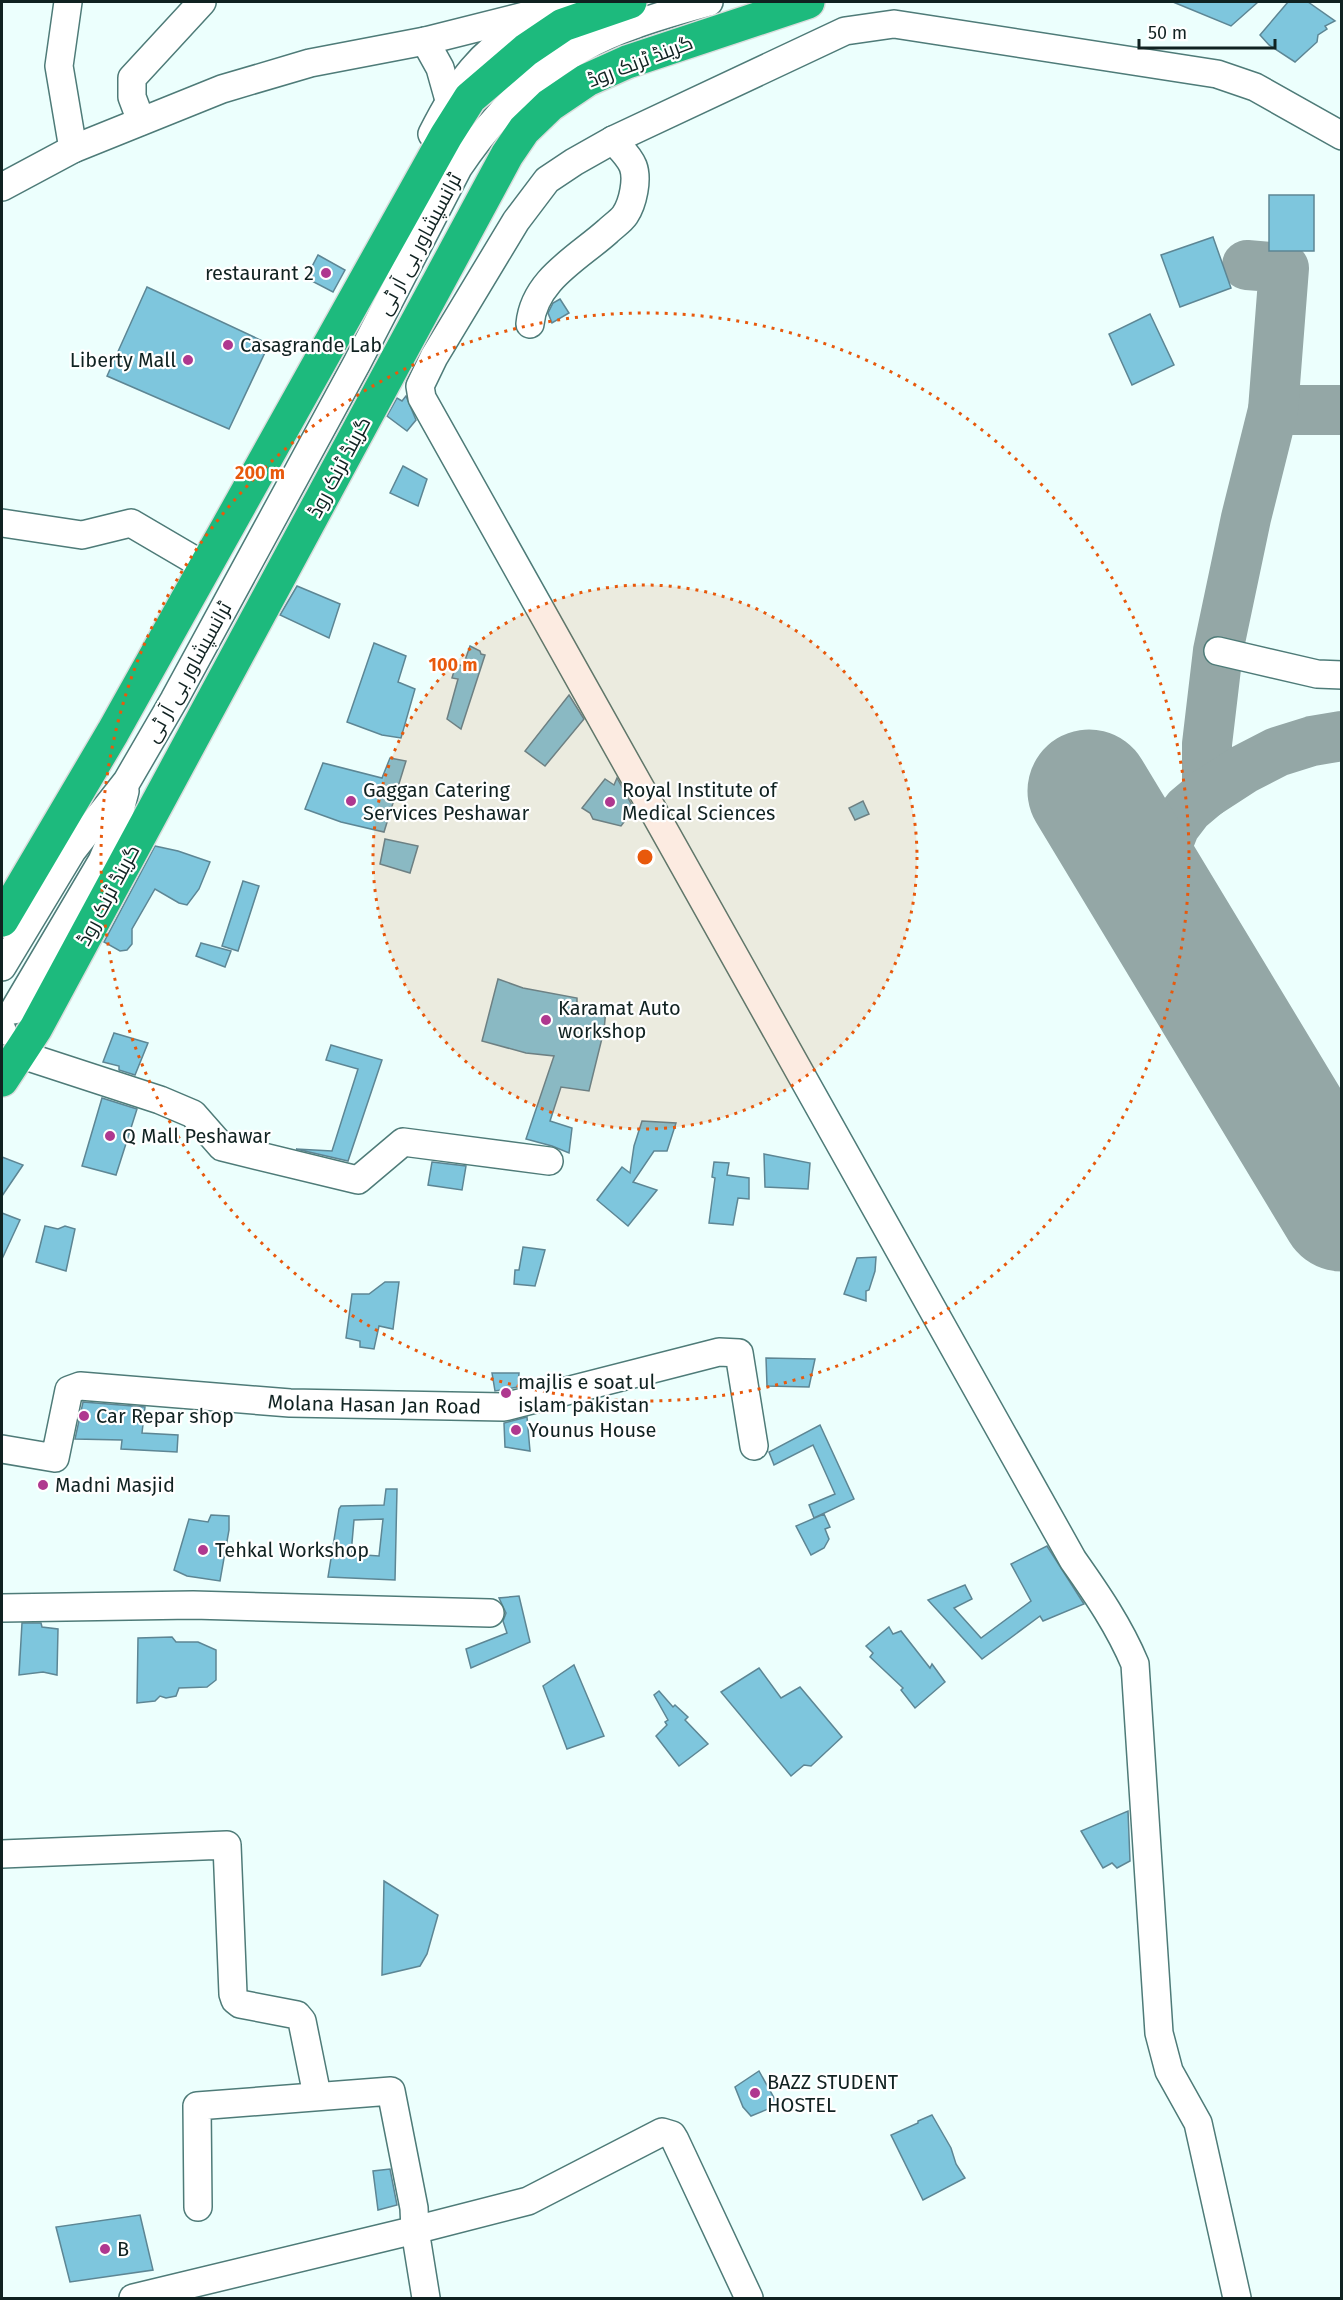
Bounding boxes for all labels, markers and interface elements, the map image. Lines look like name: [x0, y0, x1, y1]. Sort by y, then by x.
scale bar: [1139, 12, 1276, 50]
text: 50 m: [1148, 22, 1187, 44]
street label: گرینڈ ٹرنک روڈ: [584, 30, 696, 92]
street label: ٹرانسپشاور بی آر ٹی: [372, 168, 468, 319]
place label: restaurant 2: [205, 261, 314, 285]
marker: restaurant 2: [319, 266, 333, 280]
place label: Casagrande Lab: [240, 333, 382, 357]
marker: Casagrande Lab: [221, 338, 235, 352]
place label: Liberty Mall: [70, 348, 176, 372]
marker: Liberty Mall: [181, 353, 195, 367]
street label: گرینڈ ٹرنک روڈ: [302, 412, 376, 522]
text: 200 m: [235, 462, 285, 484]
street label: ٹرانسپشاور بی آر ٹی: [139, 597, 238, 747]
text: 100 m: [429, 654, 477, 676]
place label: Gaggan Catering Services Peshawar: [363, 778, 529, 825]
place label: Royal Institute of Medical Sciences: [622, 778, 778, 825]
marker: Gaggan Catering Services Peshawar: [344, 794, 358, 808]
marker: Royal Institute of Medical Sciences: [603, 795, 617, 809]
street label: گرینڈ ٹرنک روڈ: [71, 840, 145, 950]
centre of rings: [635, 847, 655, 867]
place label: Karamat Auto workshop: [558, 996, 681, 1043]
marker: Karamat Auto workshop: [539, 1013, 553, 1027]
place label: Q Mall Peshawar: [122, 1124, 271, 1148]
marker: Q Mall Peshawar: [103, 1129, 117, 1143]
place label: majlis e soat ul islam pakistan: [518, 1370, 656, 1417]
marker: majlis e soat ul islam pakistan: [499, 1386, 513, 1400]
street label: Molana Hasan Jan Road: [267, 1389, 481, 1419]
place label: Car Repar shop: [96, 1404, 234, 1428]
marker: Car Repar shop: [77, 1409, 91, 1423]
place label: Younus House: [528, 1418, 656, 1442]
marker: Younus House: [509, 1423, 523, 1437]
place label: Madni Masjid: [55, 1473, 175, 1497]
marker: Madni Masjid: [36, 1478, 50, 1492]
place label: Tehkal Workshop: [215, 1538, 369, 1562]
marker: Tehkal Workshop: [196, 1543, 210, 1557]
place label: BAZZ STUDENT HOSTEL: [767, 2070, 899, 2117]
marker: BAZZ STUDENT HOSTEL: [748, 2086, 762, 2100]
place label: B: [117, 2237, 129, 2261]
marker: B: [98, 2242, 112, 2256]

